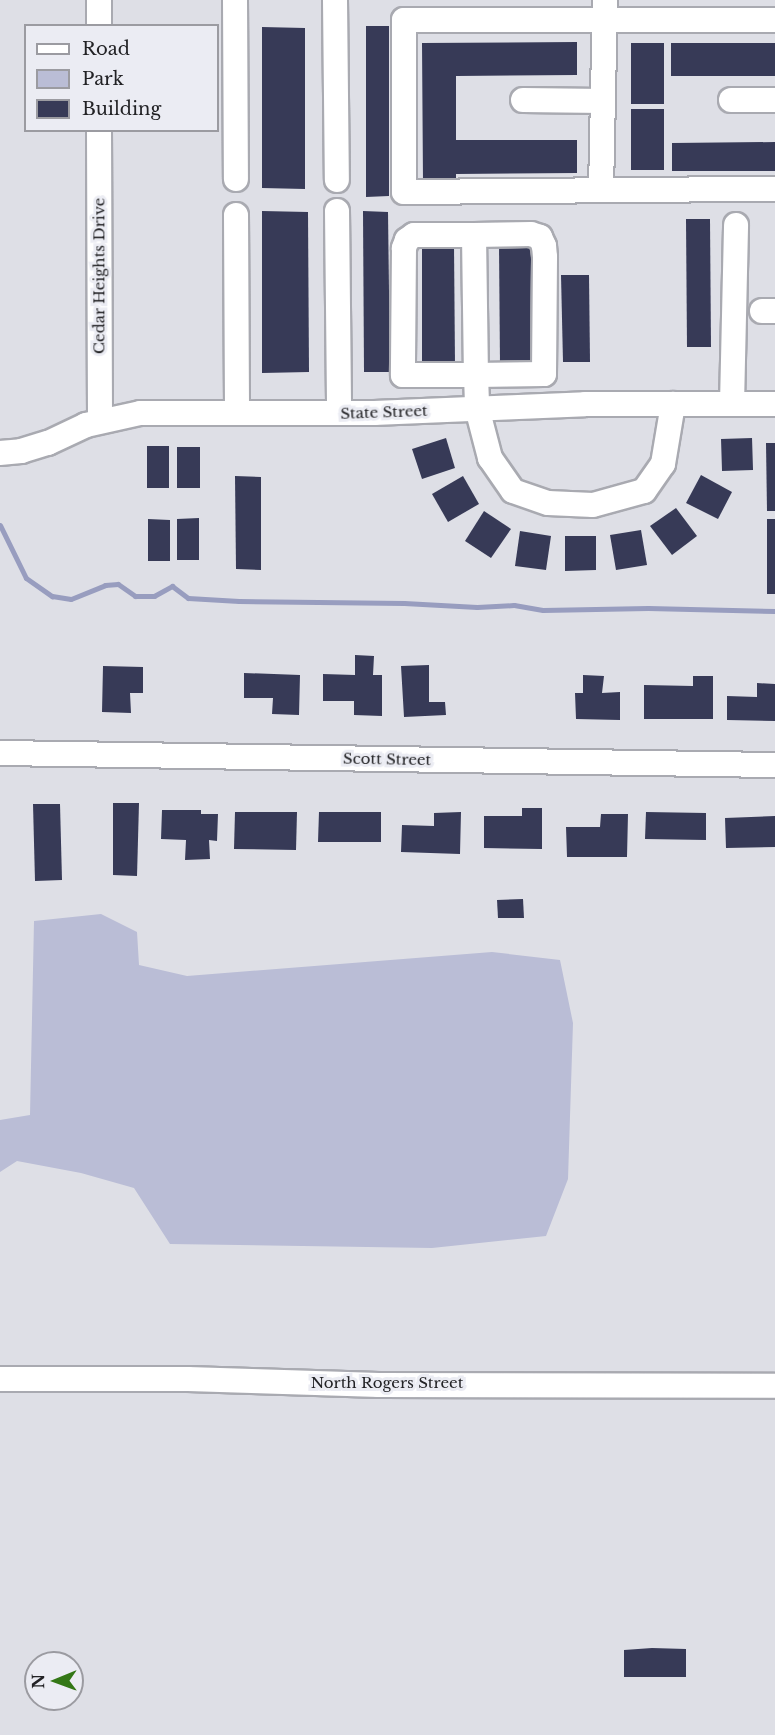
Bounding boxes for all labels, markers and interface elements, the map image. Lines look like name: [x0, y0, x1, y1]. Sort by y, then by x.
legend: [24, 24, 219, 132]
text: Road: [82, 38, 130, 60]
text: Park: [82, 68, 124, 90]
text: Building: [82, 98, 161, 120]
street label: Cedar Heights Drive: [90, 198, 108, 354]
street label: State Street: [340, 401, 428, 423]
street label: Scott Street: [343, 749, 431, 769]
street label: North Rogers Street: [311, 1374, 463, 1392]
north arrow: [24, 1651, 84, 1711]
text: N: [28, 1674, 48, 1689]

